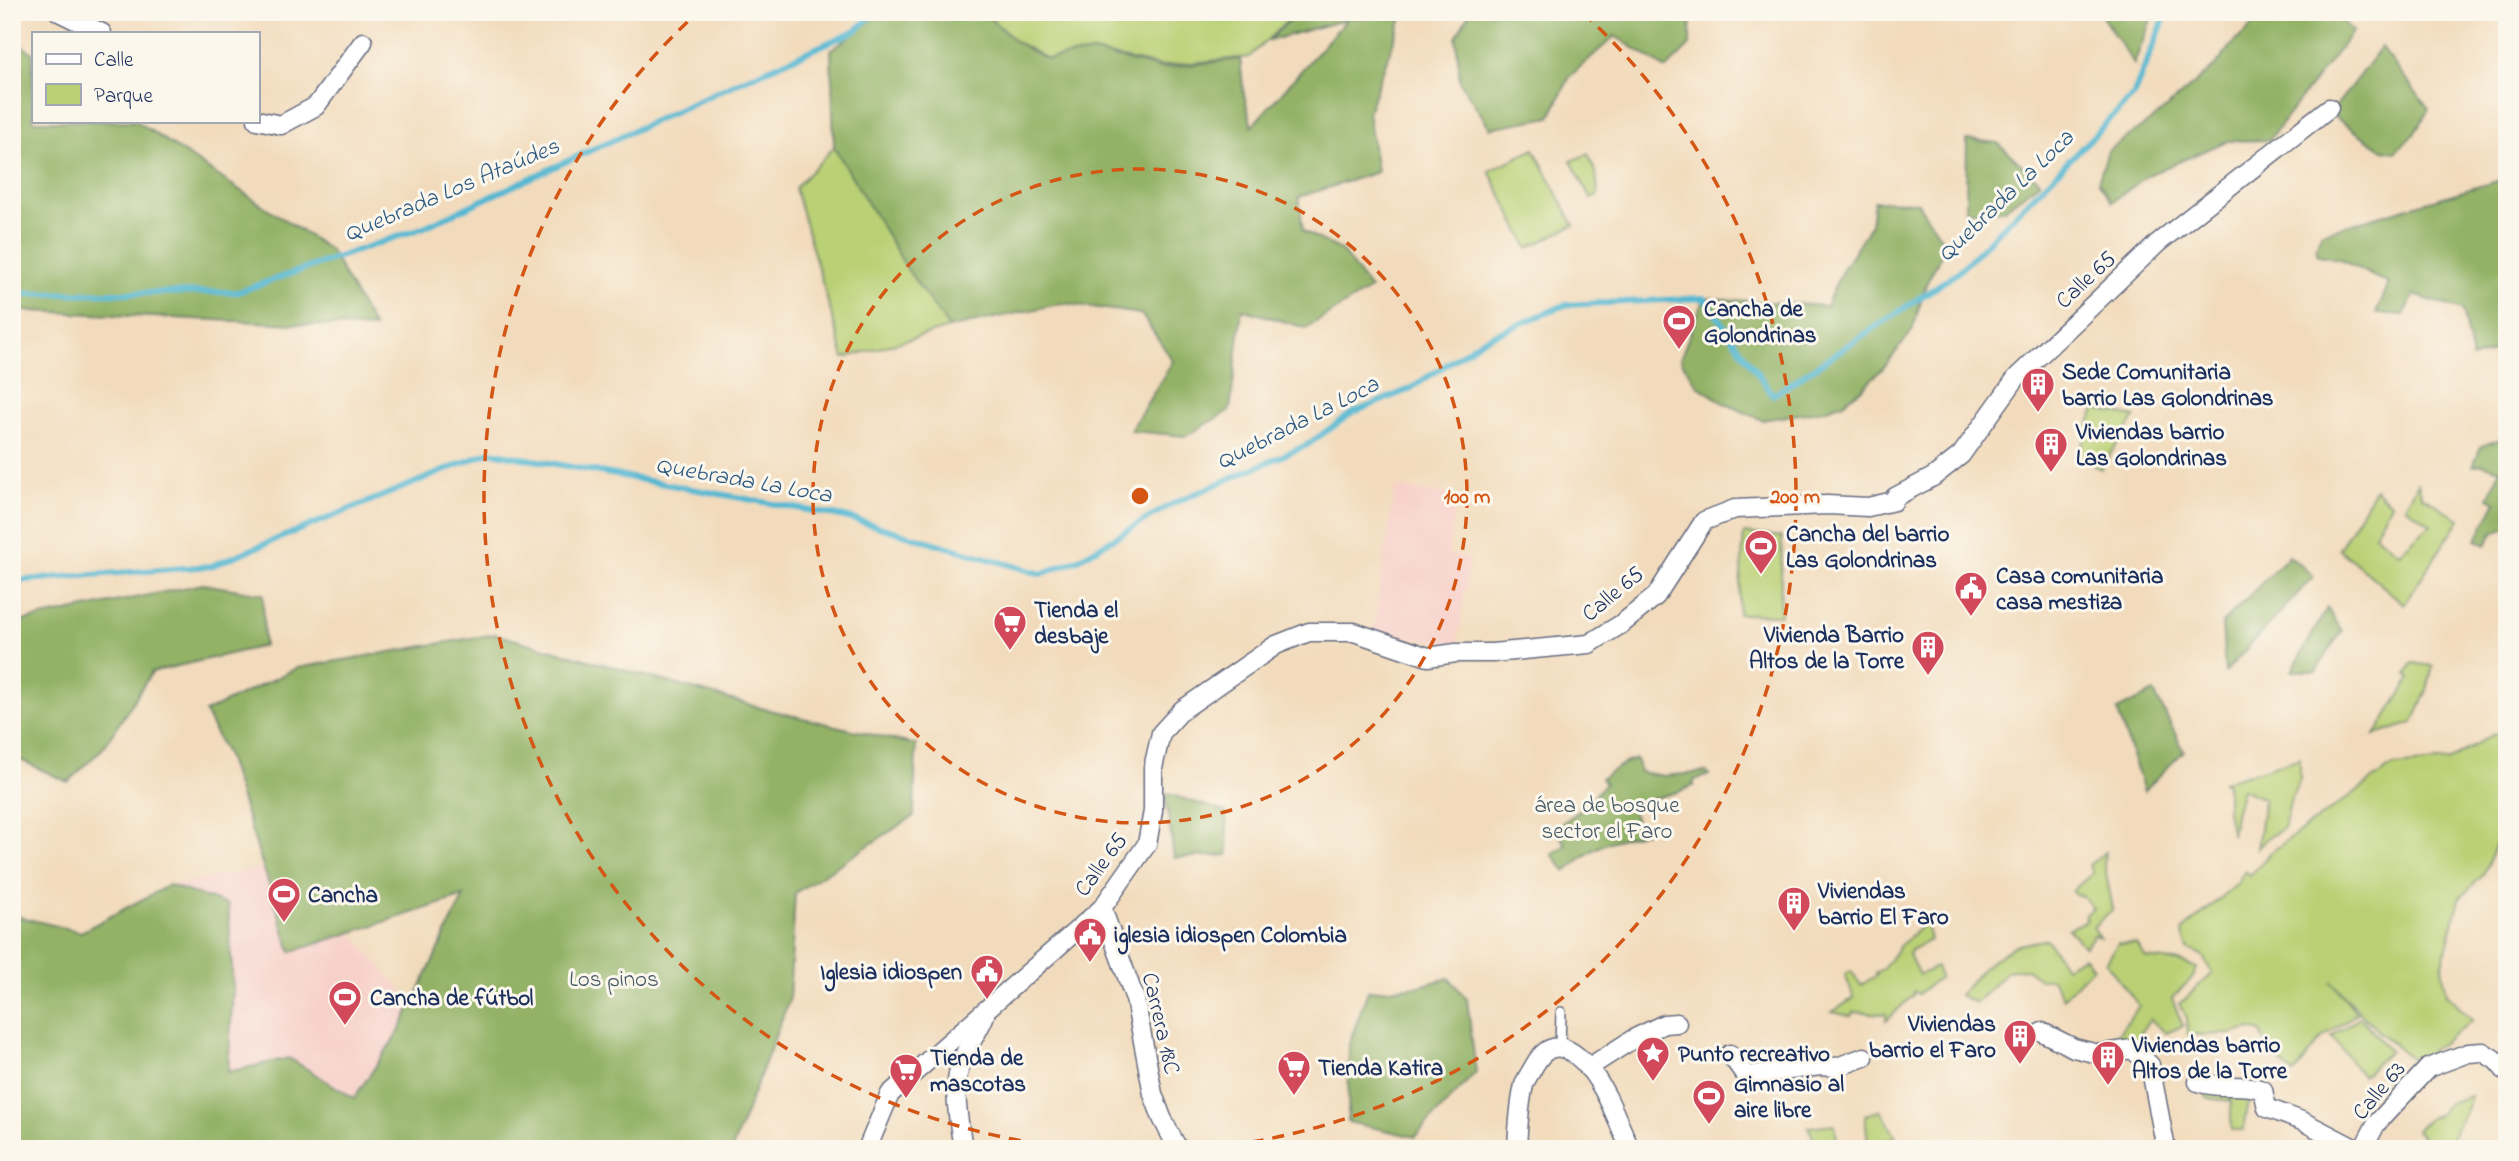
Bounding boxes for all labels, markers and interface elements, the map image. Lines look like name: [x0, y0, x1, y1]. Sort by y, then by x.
legend: [32, 32, 259, 122]
text: Calle: [94, 46, 134, 76]
text: Parque: [94, 82, 153, 112]
water label: Quebrada La Loca: [1930, 122, 2084, 271]
water label: Quebrada Los Ataúdes: [339, 130, 566, 253]
street label: Calle 65: [2049, 244, 2124, 317]
place label: Cancha de Golondrinas: [1704, 294, 1817, 353]
sports icon: Cancha de Golondrinas: [1660, 302, 1698, 351]
place label: Sede Comunitaria barrio Las Golondrinas: [2062, 357, 2274, 416]
building icon: Sede Comunitaria barrio Las Golondrinas: [2019, 365, 2057, 414]
water label: Quebrada La Loca: [1211, 368, 1386, 480]
place label: Viviendas barrio Las Golondrinas: [2075, 417, 2227, 476]
building icon: Viviendas barrio Las Golondrinas: [2032, 425, 2070, 474]
water label: Quebrada La Loca: [653, 449, 835, 514]
text: 100 m: [1444, 483, 1490, 513]
text: 200 m: [1769, 483, 1820, 513]
centre of rings: [1128, 484, 1152, 508]
place label: Cancha del barrio Las Golondrinas: [1786, 519, 1950, 578]
sports icon: Cancha del barrio Las Golondrinas: [1742, 527, 1780, 576]
street label: Calle 65: [1575, 559, 1652, 631]
place label: Casa comunitaria casa mestiza: [1996, 561, 2163, 620]
public building icon: Casa comunitaria casa mestiza: [1952, 569, 1990, 618]
place label: Tienda el desbaje: [1034, 595, 1118, 654]
supermarket icon: Tienda el desbaje: [991, 603, 1029, 652]
place label: Vivienda Barrio Altos de la Torre: [1749, 620, 1905, 679]
building icon: Vivienda Barrio Altos de la Torre: [1909, 628, 1947, 677]
park label: área de bosque sector el Faro: [1535, 790, 1680, 849]
street label: Calle 65: [1067, 827, 1137, 904]
sports icon: Cancha: [265, 875, 303, 924]
place label: Viviendas barrio El Faro: [1817, 876, 1949, 935]
place label: Cancha: [308, 880, 378, 913]
building icon: Viviendas barrio El Faro: [1775, 884, 1813, 933]
public building icon: iglesia idiospen Colombia: [1071, 915, 1109, 964]
place label: iglesia idiospen Colombia: [1114, 920, 1347, 955]
public building icon: Iglesia idiospen: [968, 952, 1006, 1001]
place label: Iglesia idiospen: [820, 957, 962, 992]
park label: Los pinos: [569, 964, 659, 997]
street label: Carrera 18C: [1132, 969, 1187, 1078]
sports icon: Cancha de fútbol: [326, 978, 364, 1027]
place label: Cancha de fútbol: [370, 983, 534, 1016]
place label: Viviendas barrio el Faro: [1869, 1009, 1996, 1068]
building icon: Viviendas barrio el Faro: [2001, 1017, 2039, 1066]
place label: Viviendas barrio Altos de la Torre: [2131, 1030, 2288, 1089]
place icon: Punto recreativo: [1634, 1034, 1672, 1083]
building icon: Viviendas barrio Altos de la Torre: [2089, 1038, 2127, 1087]
place label: Punto recreativo: [1678, 1039, 1830, 1072]
place label: Tienda de mascotas: [930, 1043, 1026, 1102]
supermarket icon: Tienda Katira: [1275, 1048, 1313, 1097]
supermarket icon: Tienda de mascotas: [887, 1051, 925, 1100]
place label: Tienda Katira: [1318, 1053, 1443, 1086]
street label: Calle 63: [2345, 1055, 2415, 1128]
place label: Gimnasio al aire libre: [1734, 1069, 1844, 1128]
sports icon: Gimnasio al aire libre: [1690, 1077, 1728, 1126]

